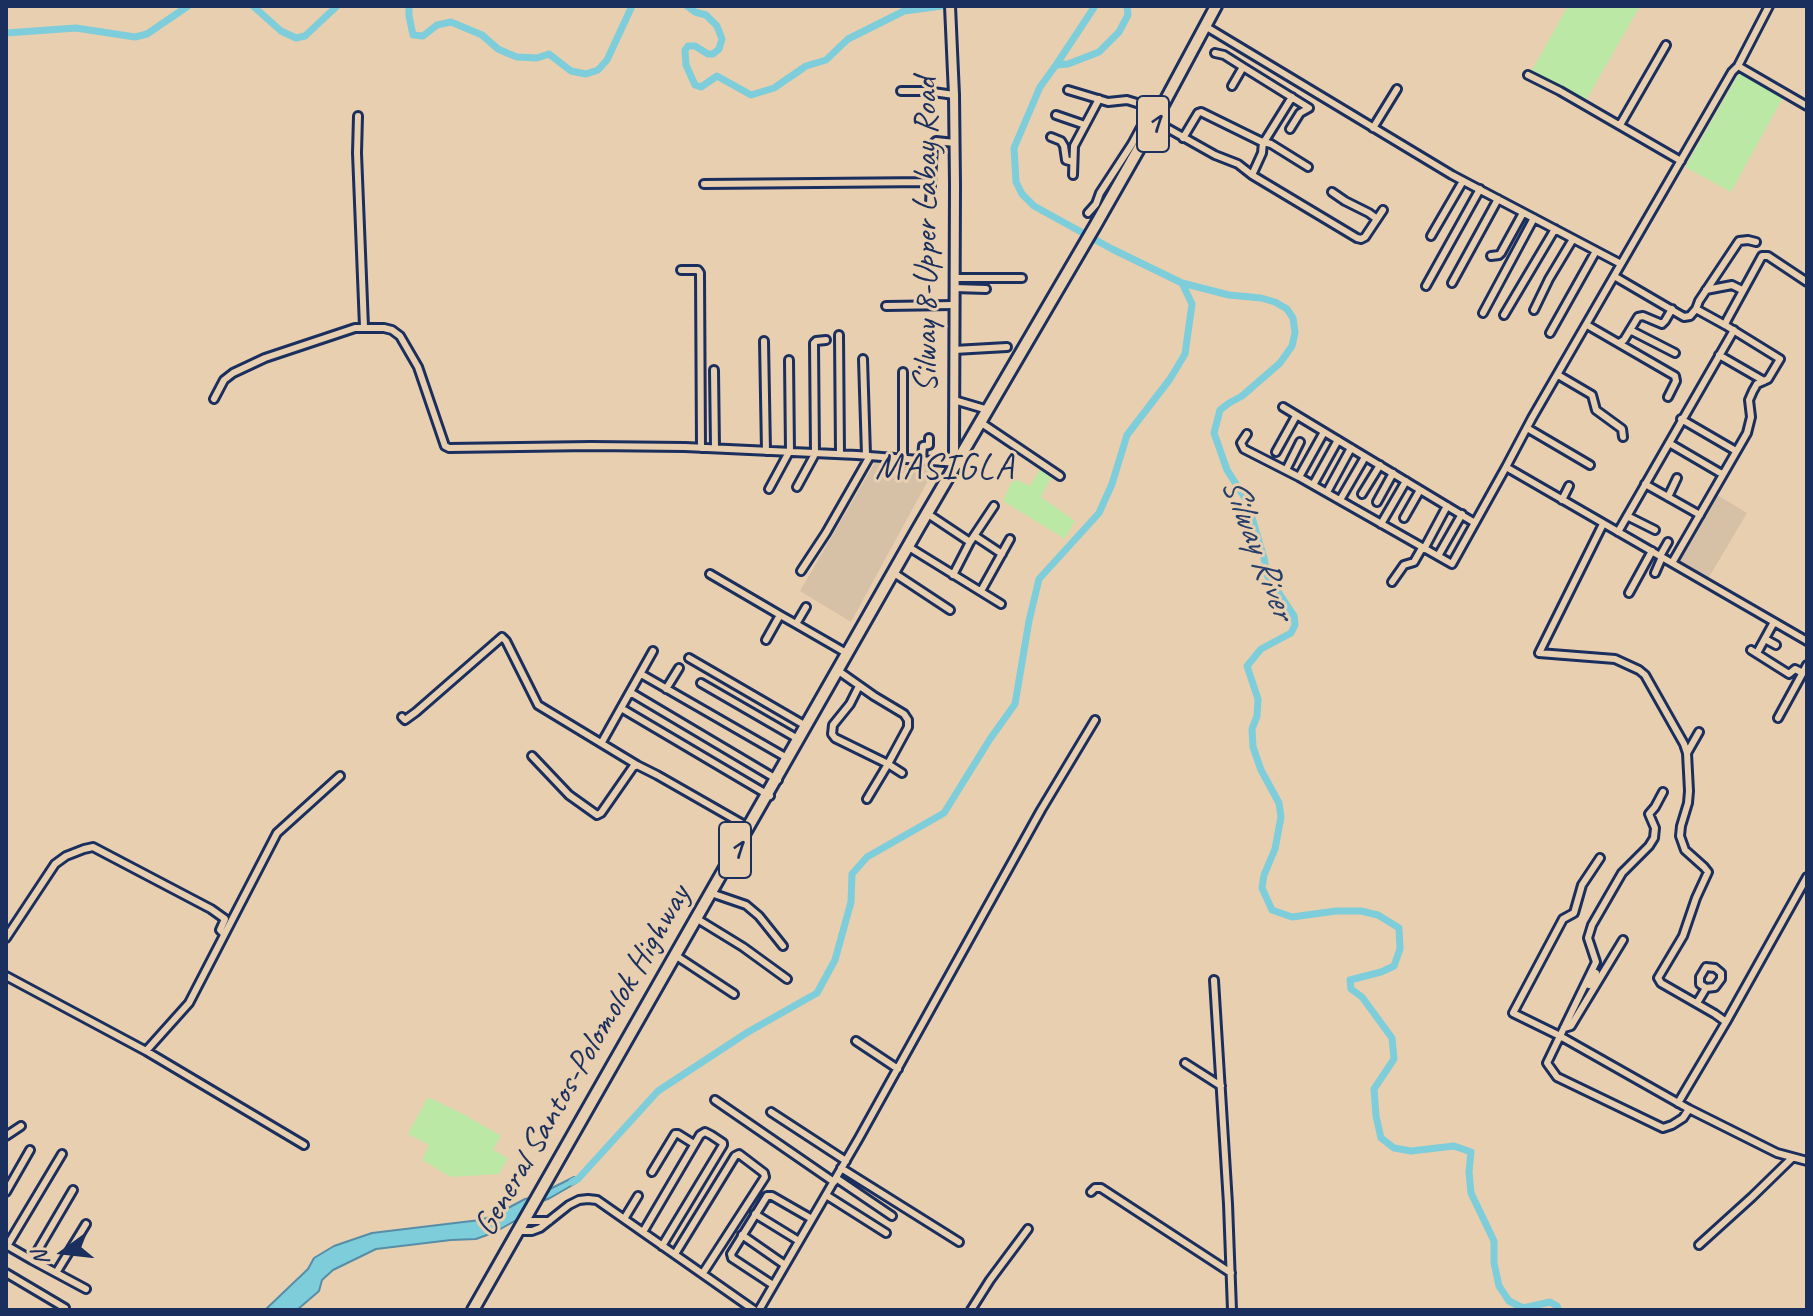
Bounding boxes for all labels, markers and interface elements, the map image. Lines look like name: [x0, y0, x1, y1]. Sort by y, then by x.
street label: Silway 8-Upper Labay Road: [907, 77, 947, 393]
road number: 1: [1137, 96, 1169, 152]
district label: MASIGLA: [875, 447, 1015, 491]
water label: Silway River: [1210, 471, 1304, 625]
road number: 1: [719, 822, 751, 878]
street label: General Santos-Polomolok Highway: [466, 878, 700, 1244]
north arrow: [24, 1212, 104, 1292]
text: N: [26, 1248, 56, 1268]

